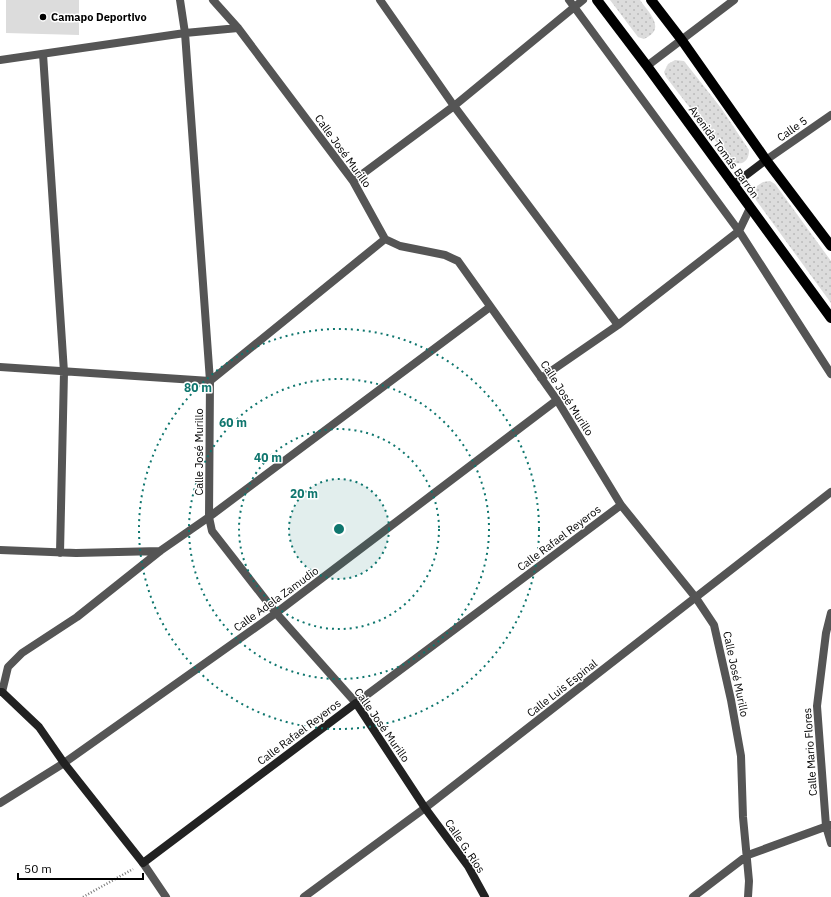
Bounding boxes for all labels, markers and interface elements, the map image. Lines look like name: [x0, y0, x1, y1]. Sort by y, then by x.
place label: Camapo Deportivo: [51, 10, 147, 24]
marker: Camapo Deportivo: [38, 12, 48, 22]
street label: Avenida Tomás Barrón: [686, 103, 762, 201]
street label: Calle José Murillo: [312, 112, 374, 190]
street label: Calle 5: [774, 114, 810, 144]
street label: Calle José Murillo: [537, 358, 597, 438]
text: 80 m: [184, 380, 212, 395]
street label: Calle José Murillo: [192, 408, 206, 496]
text: 60 m: [219, 415, 247, 430]
text: 40 m: [254, 450, 282, 465]
text: 20 m: [290, 486, 318, 501]
street label: Calle Rafael Reyeros: [514, 502, 604, 574]
centre of rings: [332, 522, 346, 536]
street label: Calle Adela Zamudio: [231, 563, 321, 635]
street label: Calle José Murillo: [720, 630, 752, 718]
street label: Calle Luis Espinal: [524, 656, 600, 720]
street label: Calle José Murillo: [351, 685, 413, 765]
street label: Calle Rafael Reyeros: [254, 696, 344, 768]
street label: Calle Mario Flores: [800, 707, 820, 797]
street label: Calle G. Ríos: [442, 816, 488, 876]
scale bar: [18, 855, 143, 881]
text: 50 m: [24, 861, 52, 876]

